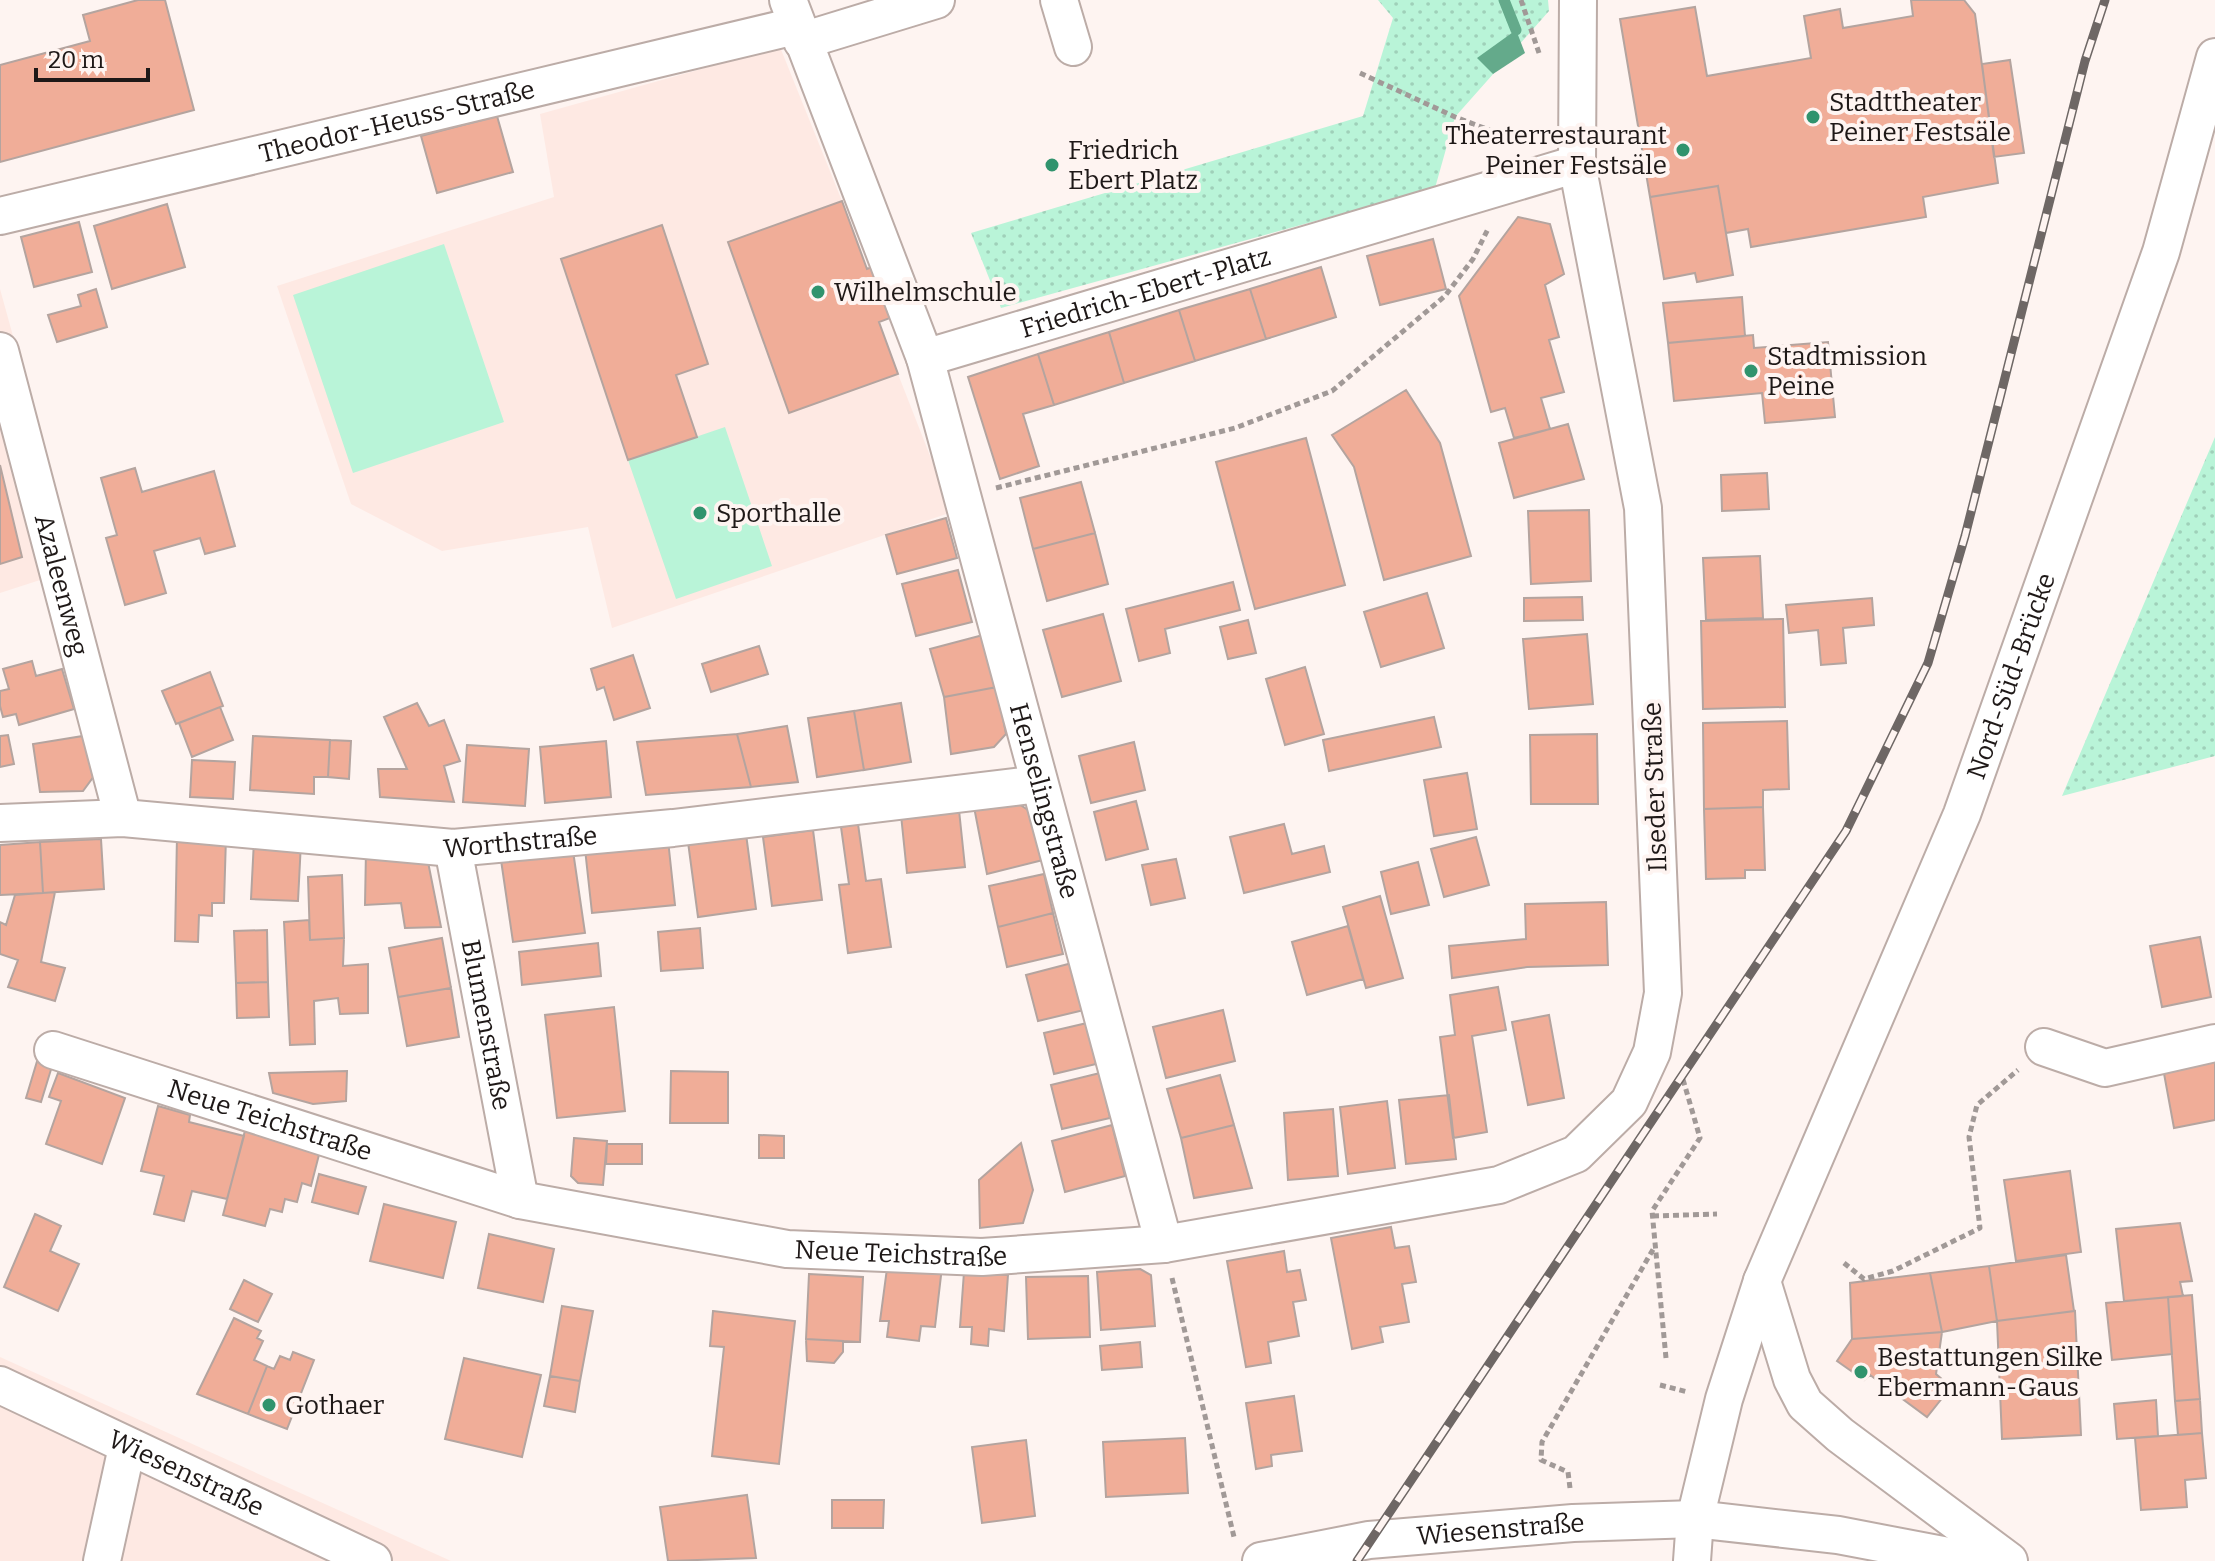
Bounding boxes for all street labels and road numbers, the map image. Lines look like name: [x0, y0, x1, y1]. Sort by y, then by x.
street label: Theodor-Heuss-Straße: [256, 73, 538, 169]
street label: Friedrich-Ebert-Platz: [1017, 241, 1274, 344]
street label: Azaleenweg: [28, 511, 95, 659]
street label: Nord-Süd-Brücke: [1960, 569, 2062, 783]
street label: Henselingstraße: [1003, 700, 1086, 902]
street label: Ilseder Straße: [1637, 701, 1673, 873]
street label: Worthstraße: [442, 819, 598, 864]
street label: Blumenstraße: [455, 937, 518, 1113]
street label: Neue Teichstraße: [164, 1072, 376, 1167]
street label: Neue Teichstraße: [794, 1234, 1008, 1273]
street label: Wiesenstraße: [104, 1423, 269, 1523]
street label: Wiesenstraße: [1415, 1507, 1585, 1551]

